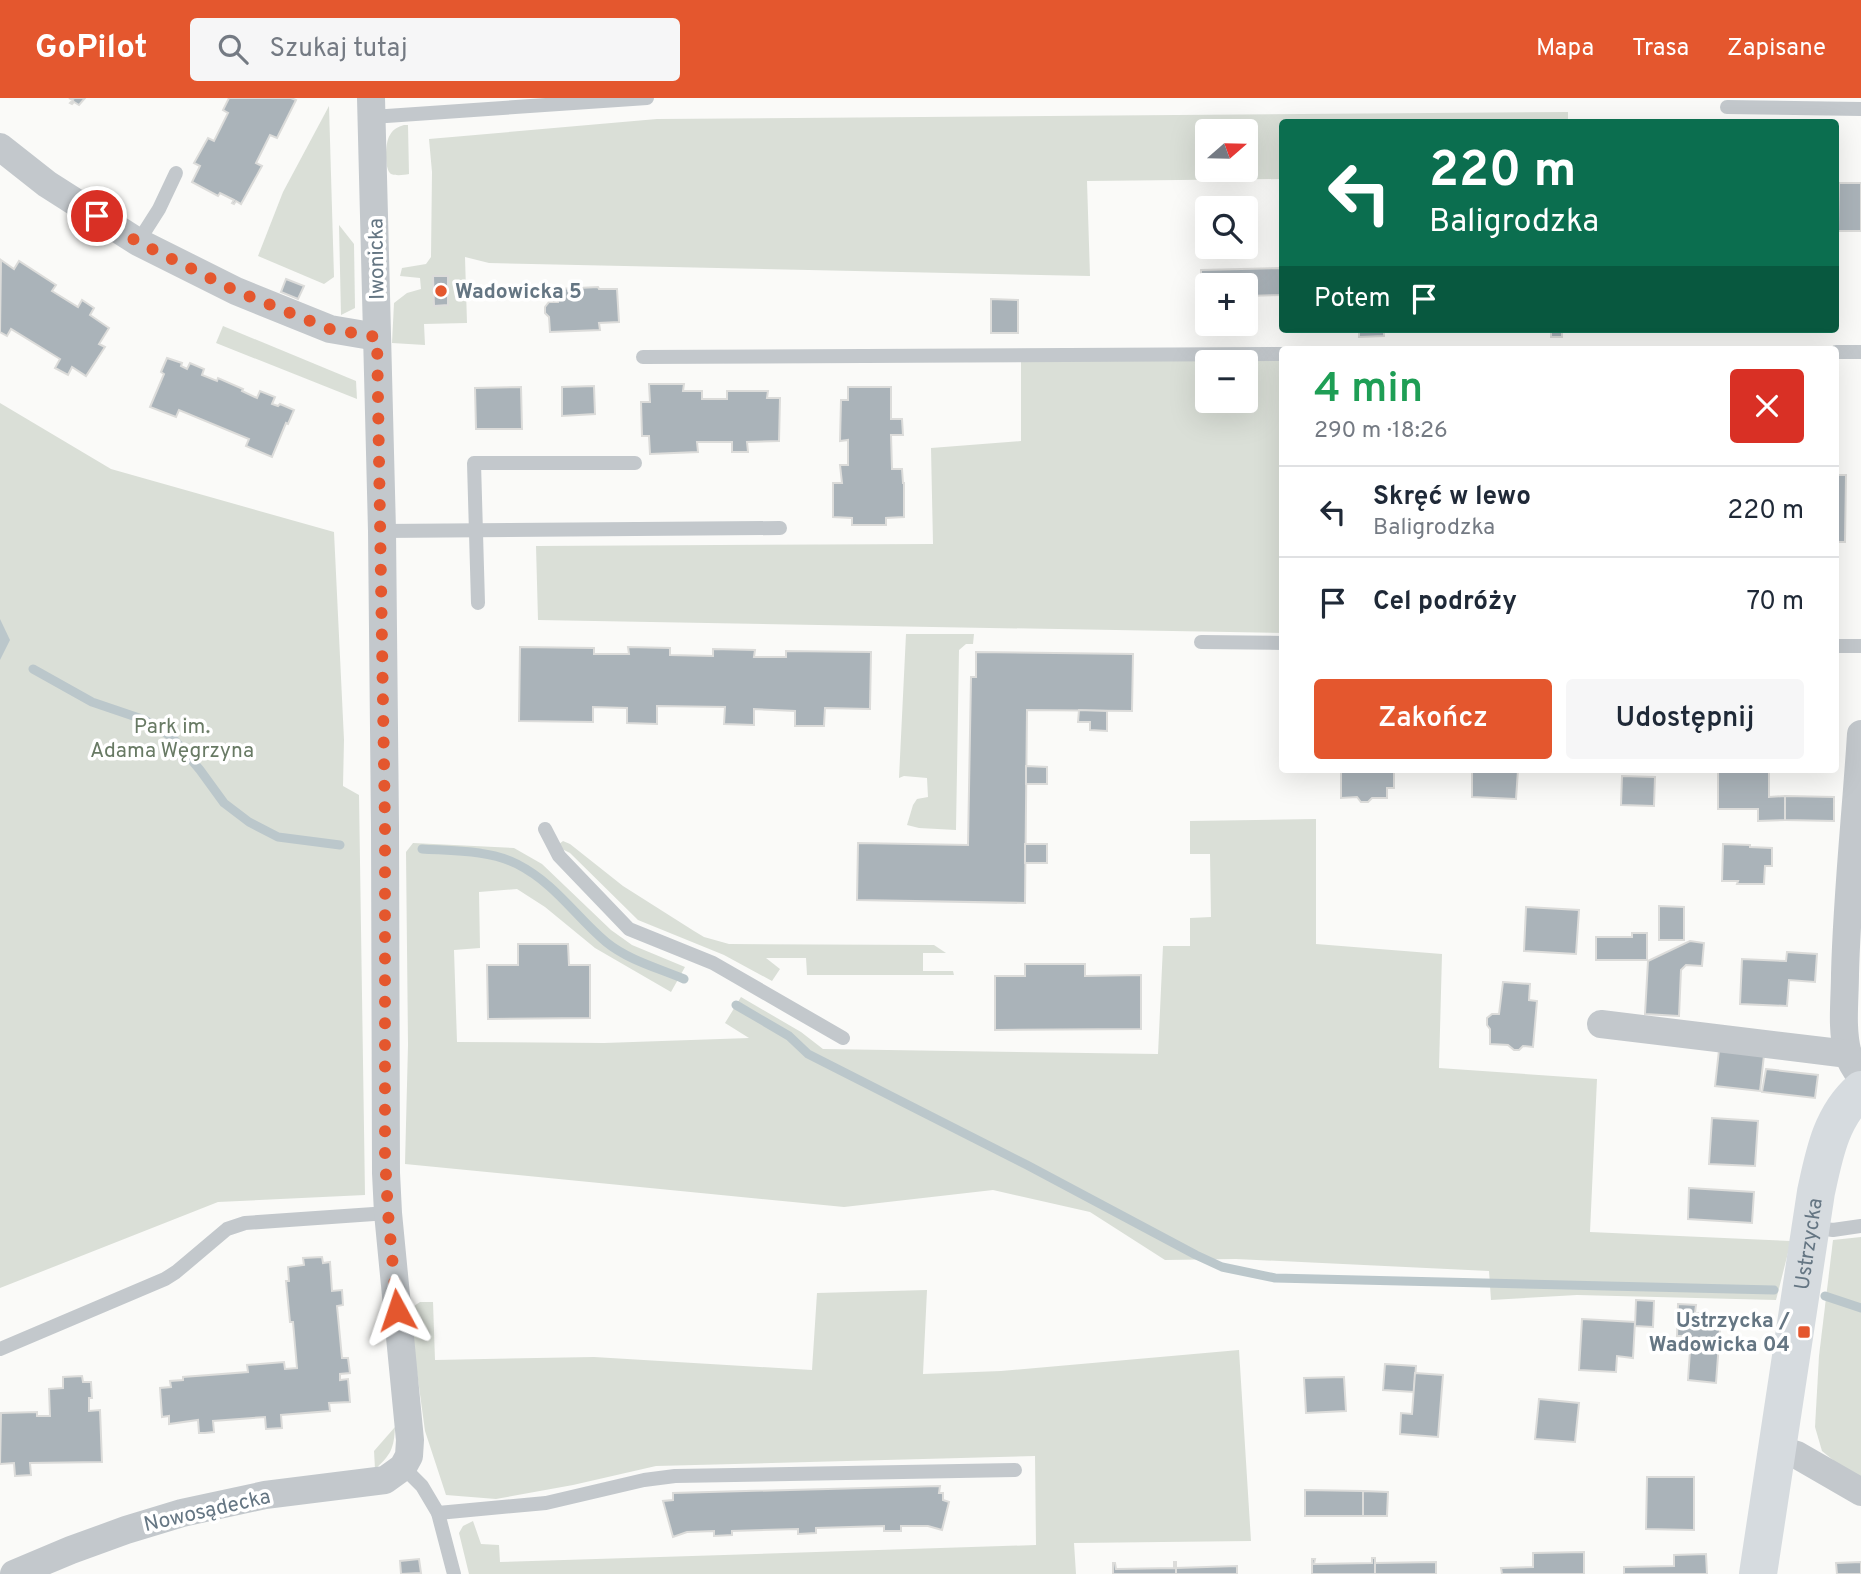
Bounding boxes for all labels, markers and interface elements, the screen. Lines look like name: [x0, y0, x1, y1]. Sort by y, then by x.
search box: [190, 18, 680, 81]
text: GoPilot: [35, 28, 148, 70]
icon: search: [214, 30, 252, 68]
text: Szukaj tutaj: [270, 33, 408, 66]
text: Mapa: [1536, 34, 1594, 64]
text: Trasa: [1632, 34, 1689, 64]
text: Zapisane: [1727, 34, 1826, 64]
north arrow: [1195, 119, 1258, 182]
map controls: [1195, 119, 1258, 413]
text: 220 m: [1429, 142, 1576, 204]
icon: left: [1314, 147, 1405, 238]
pin: [67, 186, 127, 246]
button: search: [1195, 196, 1258, 259]
icon: arrive: [78, 197, 116, 235]
text: Baligrodzka: [1429, 203, 1599, 243]
street label: Iwonicka: [363, 218, 392, 300]
button: +: [1195, 273, 1258, 336]
place label: Wadowicka 5: [455, 279, 582, 306]
icon: arrive: [1405, 280, 1443, 318]
marker: Wadowicka 5: [433, 283, 449, 299]
text: Potem: [1314, 283, 1391, 316]
button: −: [1195, 350, 1258, 413]
text: 4 min: [1314, 364, 1423, 417]
button: close: [1730, 369, 1804, 443]
text: 290 m · 18:26: [1314, 417, 1448, 446]
text: Skręć w lewo: [1373, 481, 1531, 514]
icon: left: [1314, 493, 1352, 531]
text: 220 m: [1727, 495, 1804, 528]
text: Baligrodzka: [1373, 514, 1495, 543]
icon: arrive: [1314, 584, 1352, 622]
text: Cel podróży: [1373, 586, 1517, 619]
text: 70 m: [1746, 586, 1804, 619]
button: Zakończ: [1314, 679, 1552, 759]
button: Udostępnij: [1566, 679, 1804, 759]
park label: Park im. Adama Węgrzyna: [90, 714, 254, 765]
street label: Ustrzycka: [1789, 1196, 1830, 1292]
position arrow: [360, 1273, 434, 1347]
place label: Ustrzycka / Wadowicka 04: [1649, 1308, 1790, 1359]
marker: Ustrzycka / Wadowicka 04: [1796, 1324, 1812, 1340]
street label: Nowosądecka: [141, 1484, 273, 1539]

